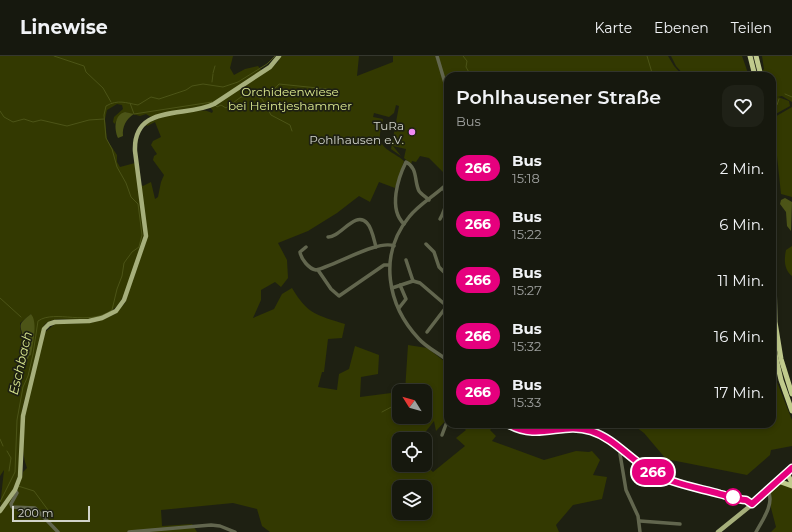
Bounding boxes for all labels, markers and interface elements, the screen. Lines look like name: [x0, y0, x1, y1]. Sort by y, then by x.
text: Linewise: [20, 16, 108, 39]
text: Karte: [594, 19, 632, 37]
text: Ebenen: [654, 19, 709, 37]
text: Teilen: [731, 19, 772, 37]
park label: Orchideenwiese bei Heintjeshammer: [228, 84, 352, 113]
button: heart: [722, 85, 764, 127]
text: Pohlhausener Straße: [456, 86, 661, 109]
text: Bus: [456, 113, 481, 129]
place label: TuRa Pohlhausen e.V.: [309, 118, 404, 147]
marker: TuRa Pohlhausen e.V.: [407, 127, 417, 137]
text: Bus: [512, 151, 542, 170]
text: 266: [465, 159, 491, 177]
text: 2 Min.: [720, 159, 764, 178]
text: 15:18: [512, 170, 540, 186]
text: Bus: [512, 207, 542, 226]
text: 266: [465, 215, 491, 233]
text: 6 Min.: [719, 215, 764, 234]
text: 15:22: [512, 226, 542, 242]
text: Bus: [512, 263, 542, 282]
text: 266: [465, 271, 491, 289]
text: 11 Min.: [718, 271, 764, 290]
text: 15:27: [512, 282, 542, 298]
text: Bus: [512, 319, 542, 338]
text: 266: [465, 327, 491, 345]
text: 16 Min.: [714, 327, 764, 346]
water label: Eschbach: [5, 330, 35, 396]
text: 15:32: [512, 338, 541, 354]
text: Bus: [512, 375, 542, 394]
text: 266: [465, 383, 491, 401]
text: 17 Min.: [714, 383, 764, 402]
north arrow: [392, 384, 432, 424]
map controls: [392, 384, 432, 520]
text: 15:33: [512, 394, 541, 410]
button: locate: [392, 432, 432, 472]
line badge: 266: [630, 459, 676, 485]
text: 266: [640, 463, 666, 481]
button: layers: [392, 480, 432, 520]
unlabelled marker: [724, 488, 742, 506]
scale bar: [12, 504, 90, 523]
text: 200 m: [18, 506, 53, 520]

